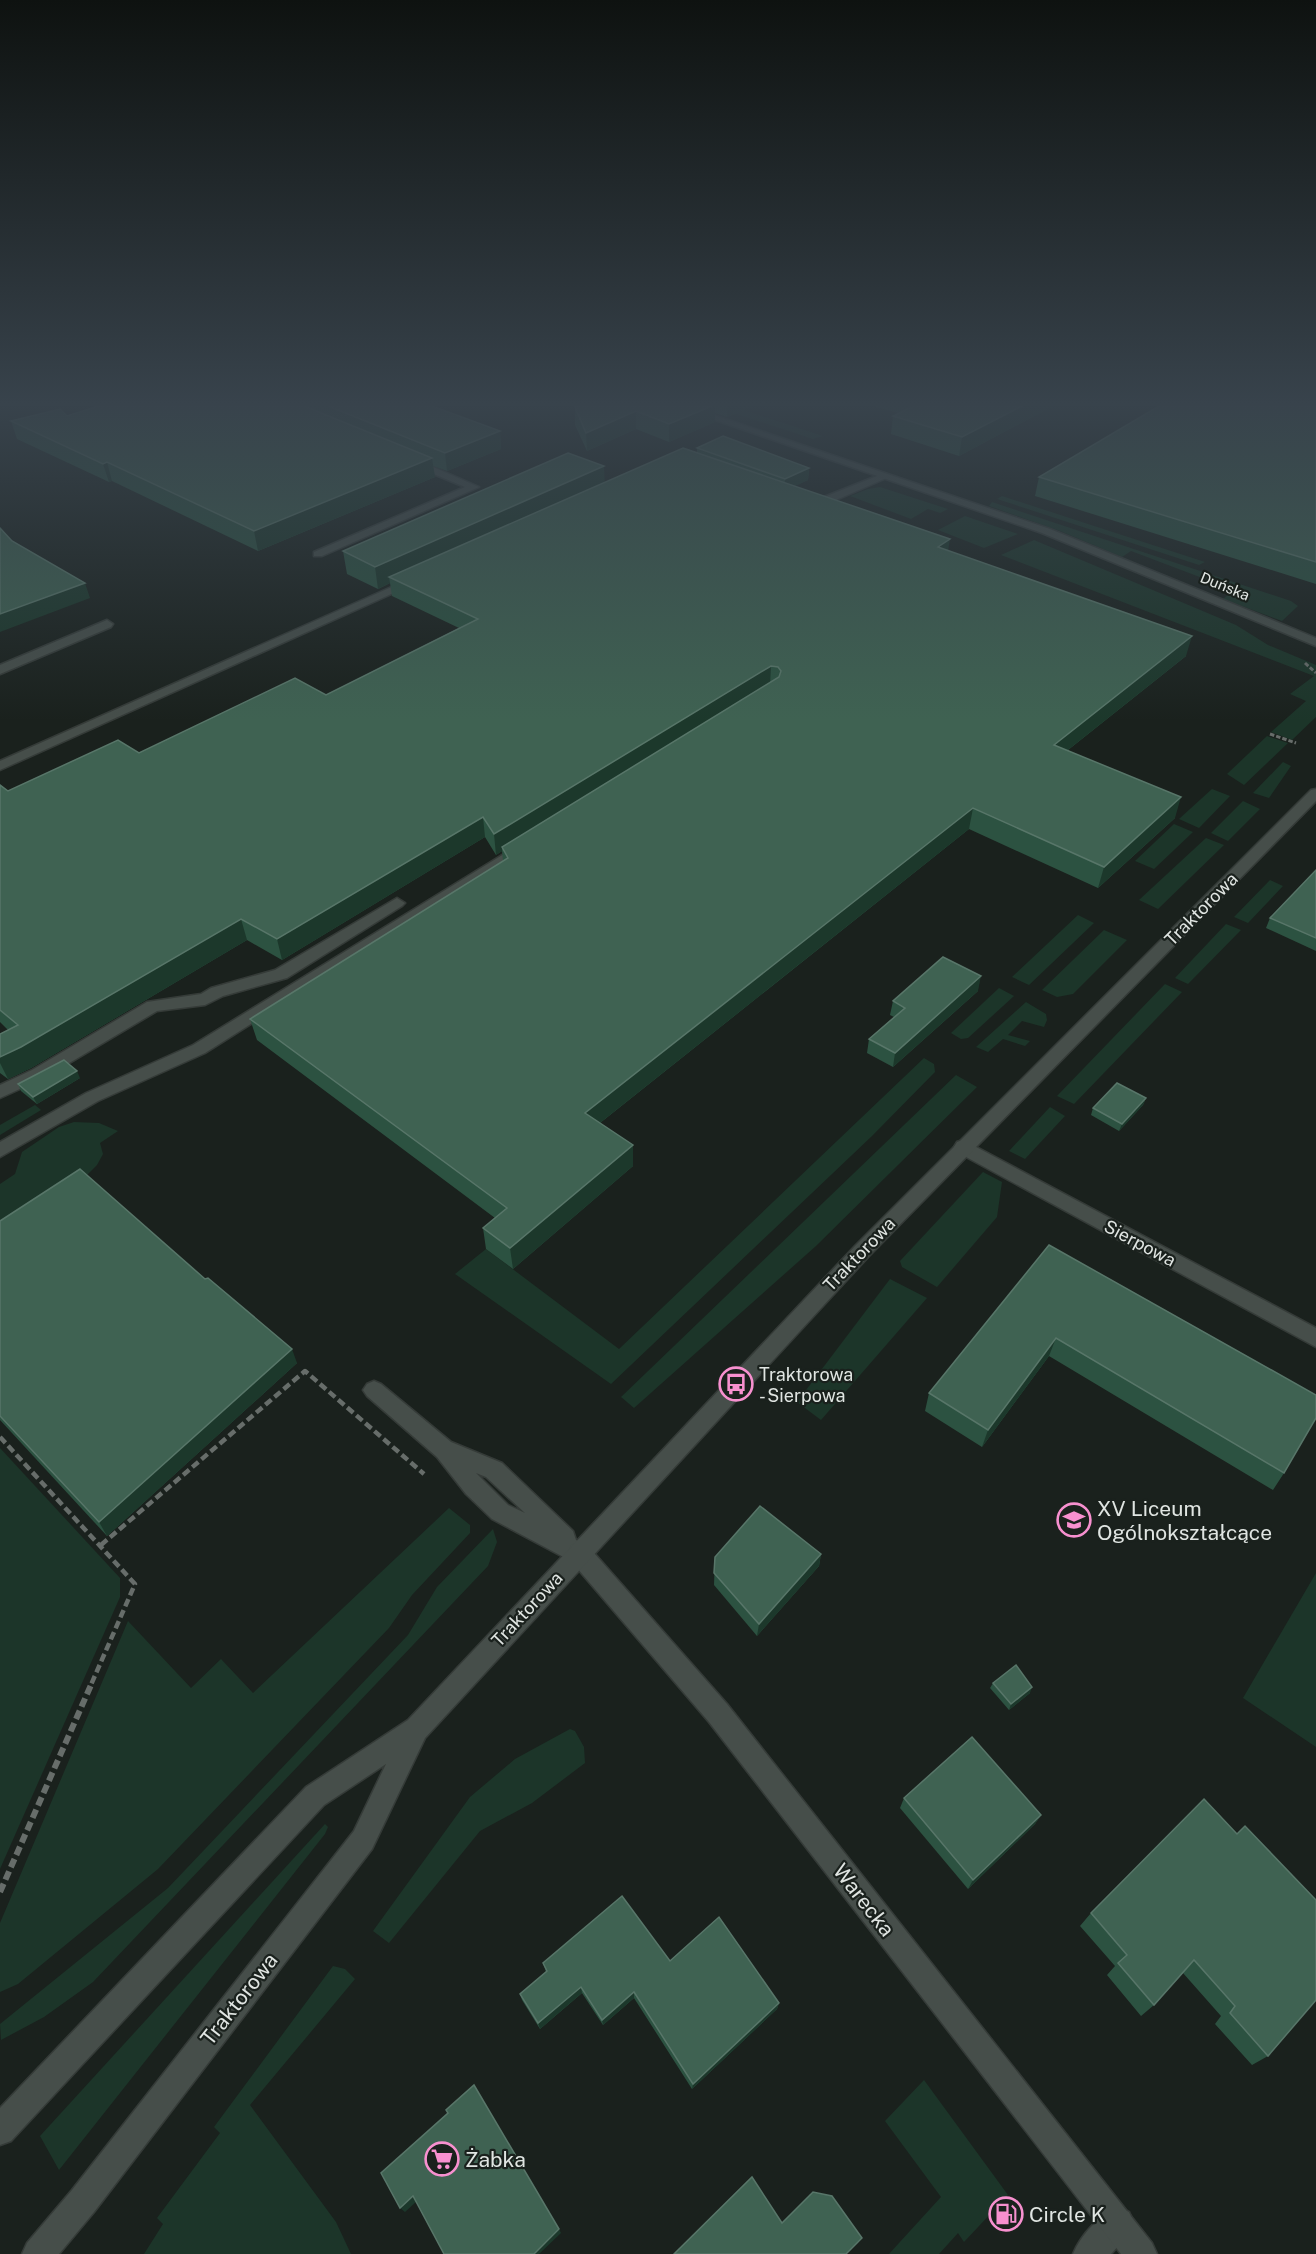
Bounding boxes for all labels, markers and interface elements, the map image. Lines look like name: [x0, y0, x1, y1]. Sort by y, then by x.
street label: Duńska: [1198, 568, 1252, 604]
street label: Traktorowa: [1160, 868, 1242, 950]
street label: Traktorowa: [819, 1213, 899, 1295]
street label: Sierpowa: [1100, 1215, 1180, 1271]
place label: Traktorowa - Sierpowa: [759, 1364, 853, 1406]
bus stop icon: Traktorowa - Sierpowa: [718, 1366, 754, 1402]
place label: XV Liceum Ogólnokształcące: [1097, 1496, 1272, 1545]
school or university icon: XV Liceum Ogólnokształcące: [1056, 1502, 1092, 1538]
street label: Traktorowa: [487, 1567, 567, 1651]
street label: Warecka: [828, 1859, 900, 1941]
street label: Traktorowa: [195, 1948, 283, 2050]
supermarket icon: Żabka: [424, 2141, 460, 2177]
place label: Żabka: [465, 2147, 526, 2172]
fuel station icon: Circle K: [988, 2196, 1024, 2232]
place label: Circle K: [1029, 2202, 1105, 2227]

